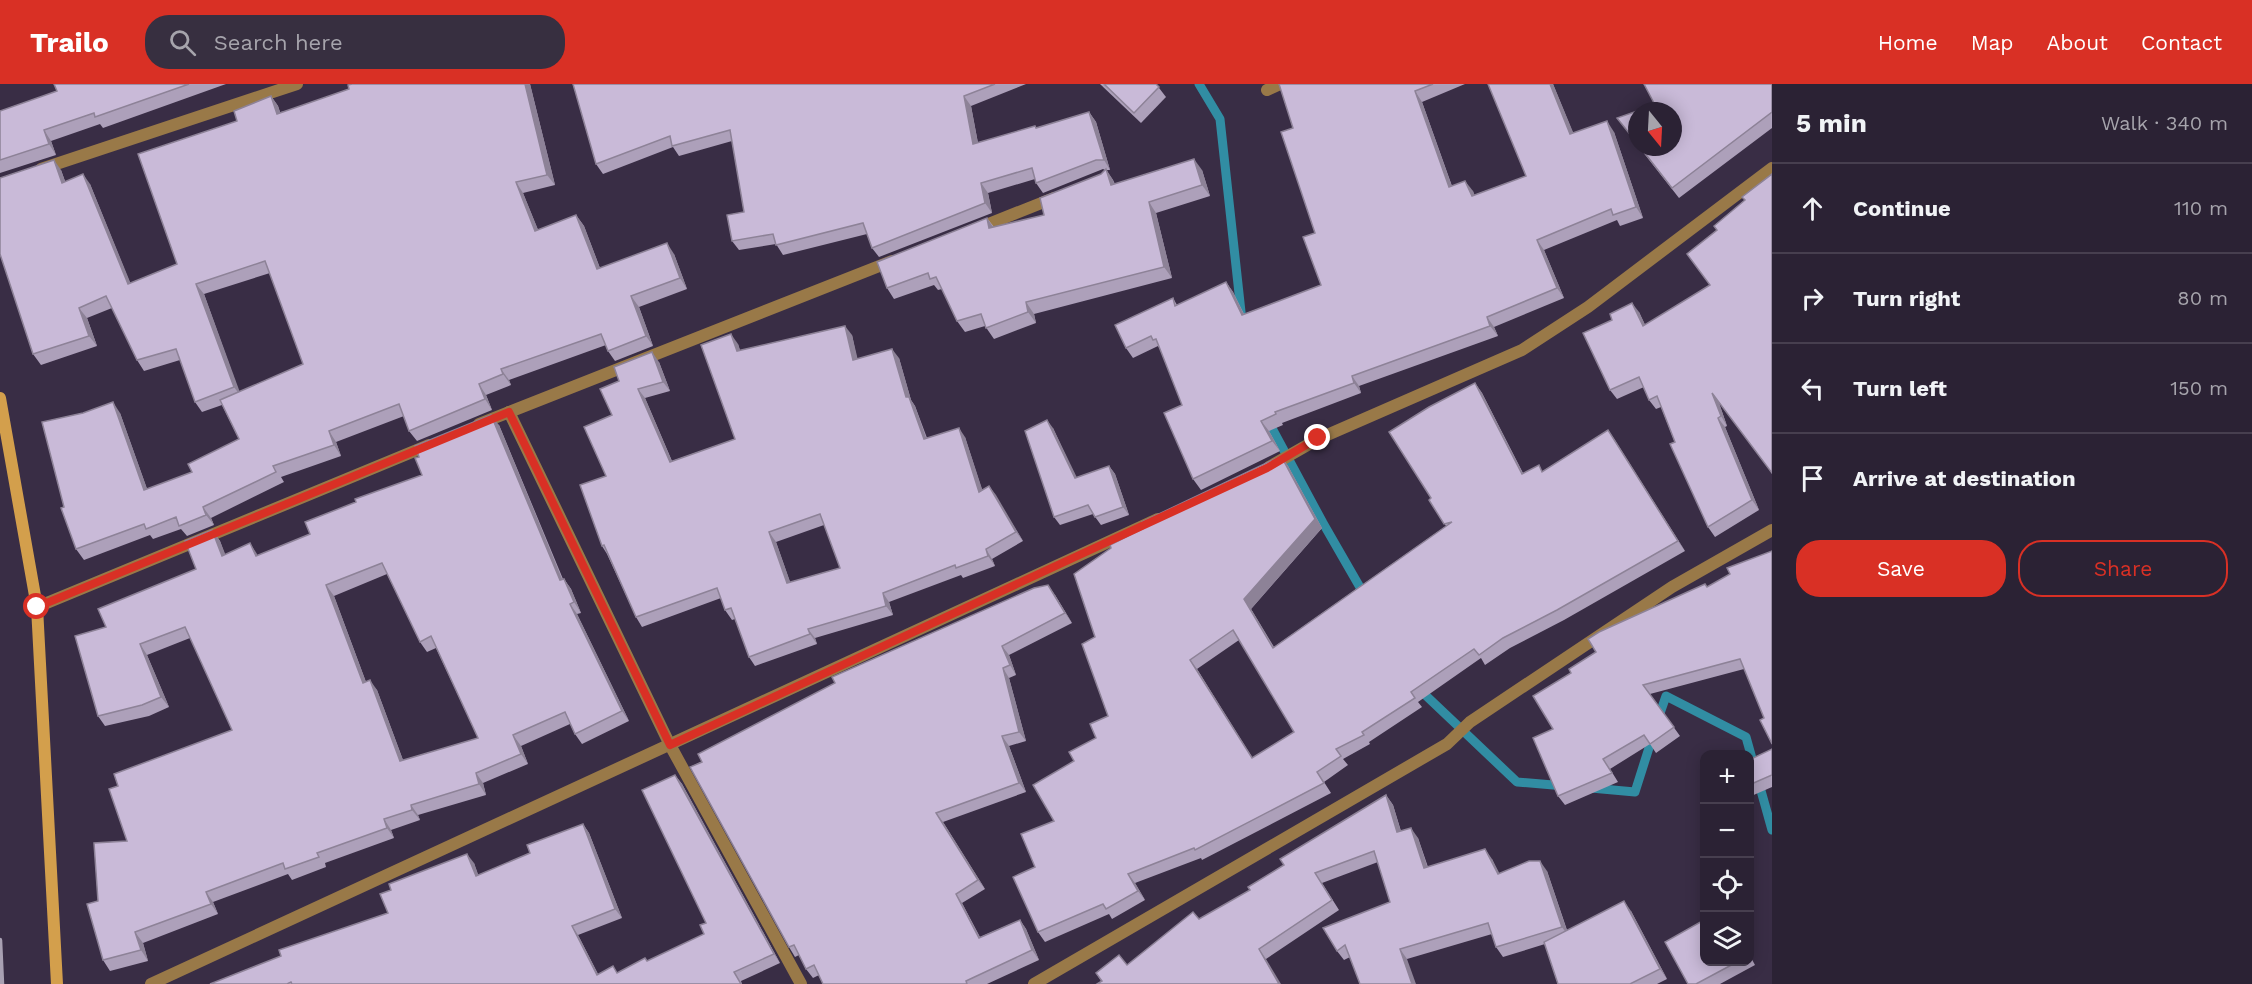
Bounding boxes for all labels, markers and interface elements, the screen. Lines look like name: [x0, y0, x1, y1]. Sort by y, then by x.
search box: [145, 15, 565, 69]
text: Trailo: [30, 26, 109, 59]
icon: search: [166, 26, 199, 59]
text: Search here: [214, 30, 343, 55]
text: Home: [1878, 30, 1938, 55]
text: Map: [1971, 30, 2014, 55]
text: About: [2047, 30, 2108, 55]
text: Contact: [2141, 30, 2222, 55]
north arrow: [1628, 102, 1682, 156]
text: 5 min: [1796, 108, 1867, 138]
text: Walk · 340 m: [2101, 111, 2228, 135]
icon: ahead: [1796, 192, 1829, 225]
text: Continue: [1853, 196, 1951, 221]
text: 110 m: [2174, 196, 2228, 220]
icon: right: [1796, 282, 1829, 315]
text: Turn right: [1853, 286, 1960, 311]
text: 80 m: [2177, 286, 2228, 310]
icon: left: [1796, 372, 1829, 405]
text: Turn left: [1853, 376, 1947, 401]
text: 150 m: [2170, 376, 2228, 400]
route end: [1304, 424, 1330, 450]
icon: arrive: [1796, 462, 1829, 495]
text: Arrive at destination: [1853, 466, 2076, 491]
button: Save: [1796, 540, 2006, 597]
button: Share: [2018, 540, 2228, 597]
route start: [23, 593, 49, 619]
map controls: [1700, 750, 1754, 966]
button: +: [1700, 750, 1754, 804]
button: −: [1700, 804, 1754, 858]
button: locate: [1700, 858, 1754, 912]
button: layers: [1700, 912, 1754, 966]

